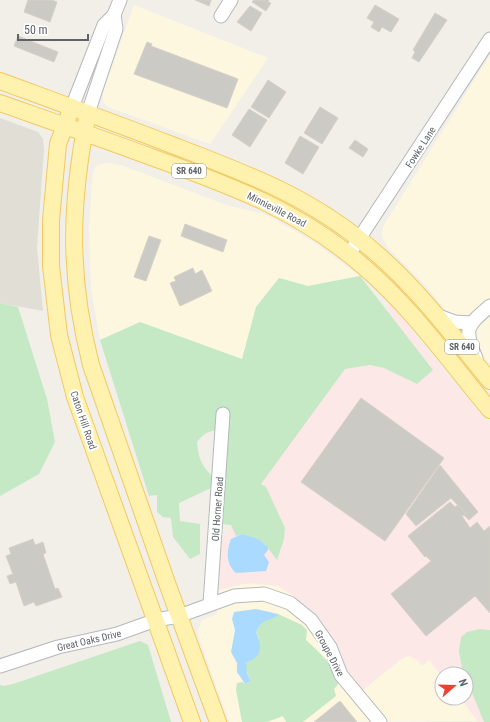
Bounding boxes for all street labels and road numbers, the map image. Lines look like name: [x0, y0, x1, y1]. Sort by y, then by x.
street label: Fowke Lane: [403, 124, 438, 170]
road number: SR 640: [172, 164, 206, 178]
street label: Minnieville Road: [245, 190, 308, 229]
road number: SR 640: [445, 340, 479, 354]
street label: Caton Hill Road: [68, 390, 99, 451]
street label: Old Horner Road: [210, 476, 225, 542]
street label: Great Oaks Drive: [56, 628, 123, 653]
street label: Groupe Drive: [313, 628, 346, 678]

